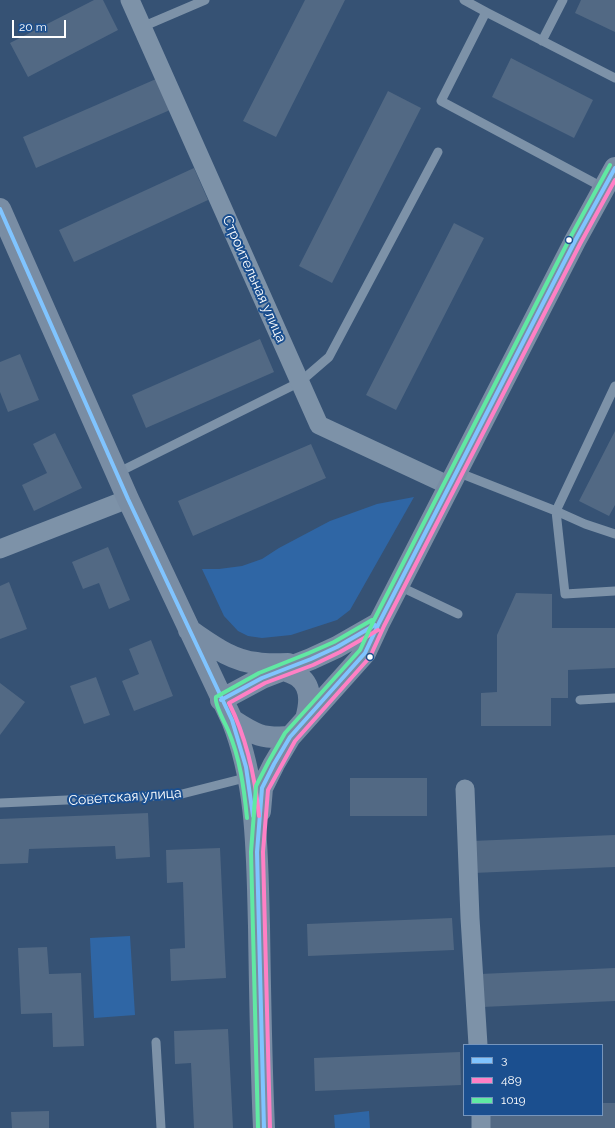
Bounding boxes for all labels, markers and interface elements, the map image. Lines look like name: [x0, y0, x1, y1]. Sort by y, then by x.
scale bar: [14, 12, 68, 38]
text: 20 m: [19, 20, 47, 34]
street label: Строительная улица: [218, 213, 290, 345]
unlabelled marker: [564, 235, 574, 245]
unlabelled marker: [365, 652, 375, 662]
street label: Советская улица: [68, 785, 182, 809]
legend: [463, 1044, 603, 1116]
text: 3: [501, 1053, 507, 1067]
text: 489: [501, 1073, 522, 1087]
text: 1019: [501, 1093, 526, 1107]

